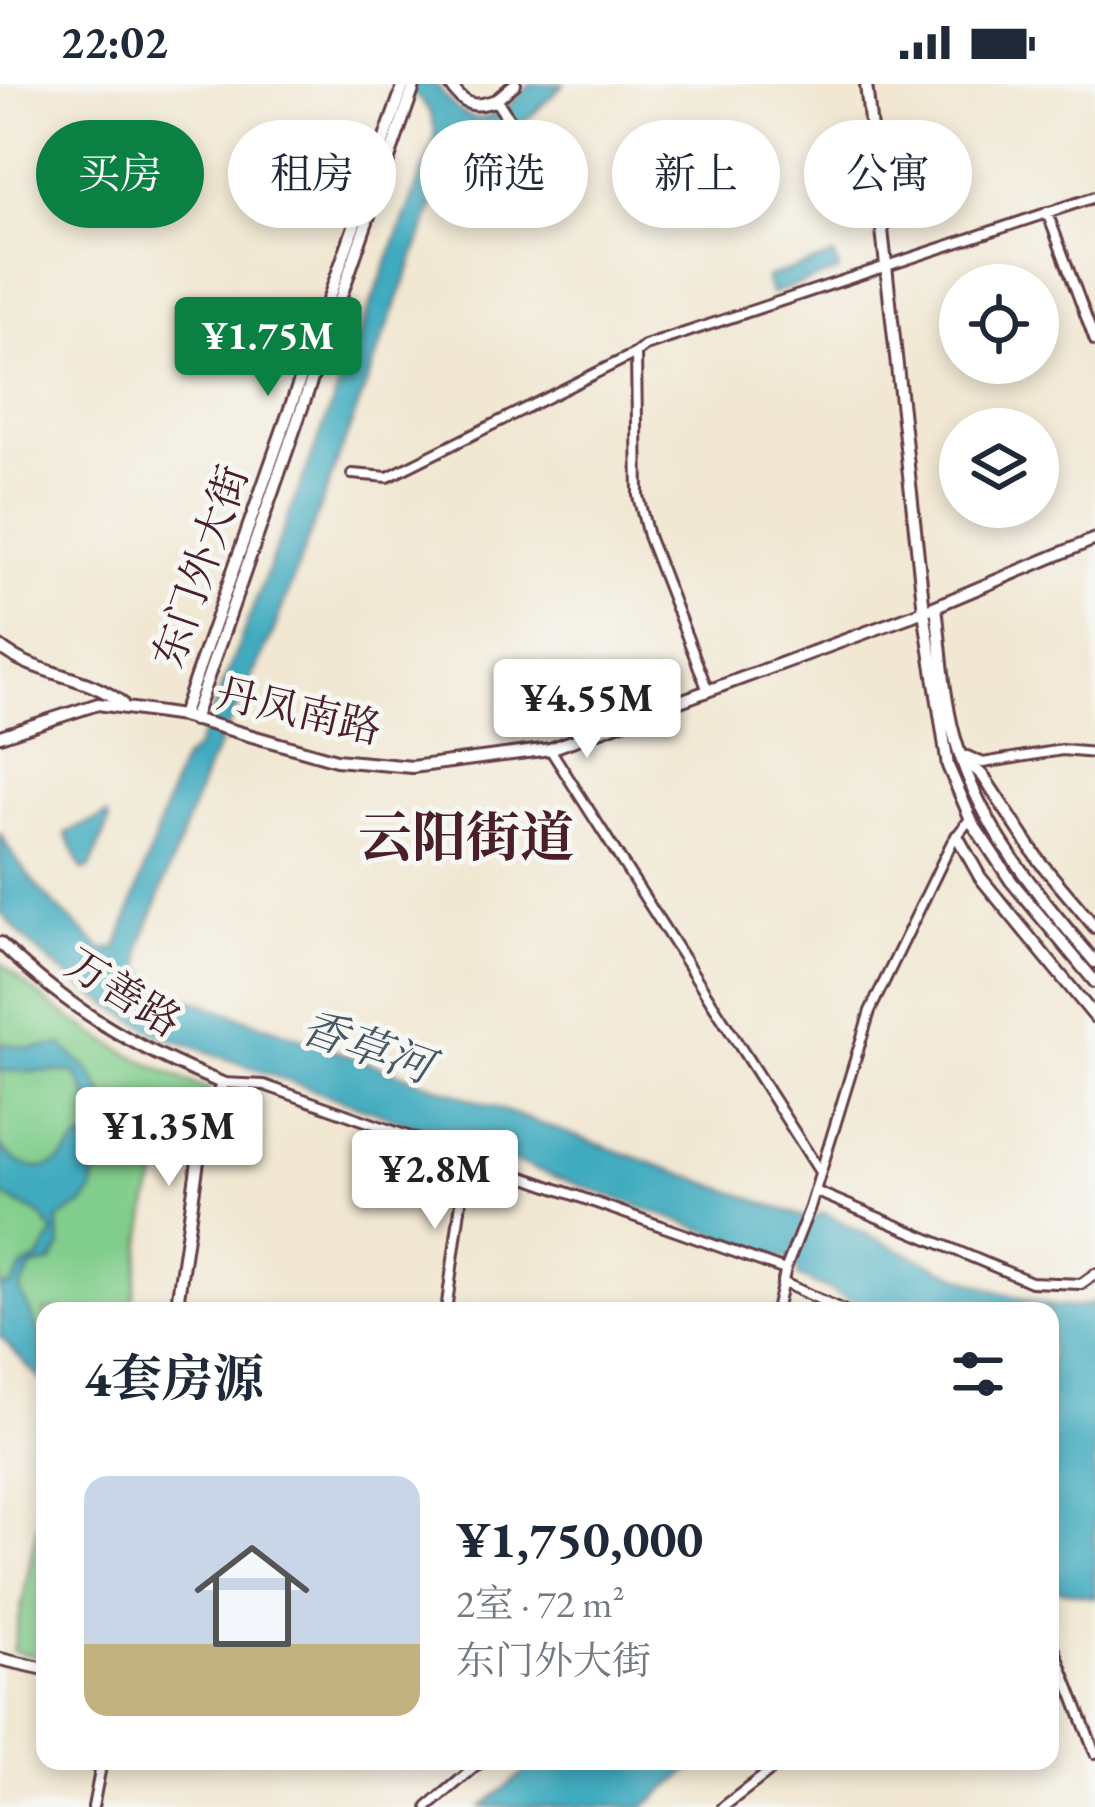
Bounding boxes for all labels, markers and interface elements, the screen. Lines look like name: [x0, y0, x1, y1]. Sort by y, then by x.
text: 22:02: [60, 13, 168, 71]
chip: 买房: [36, 120, 204, 228]
chip: 租房: [228, 120, 396, 228]
chip: 筛选: [420, 120, 588, 228]
chip: 新上: [612, 120, 780, 228]
chip: 公寓: [804, 120, 972, 228]
map controls: [939, 264, 1059, 528]
button: locate: [939, 264, 1059, 384]
pin: ¥1.75M: [170, 297, 366, 399]
text: ¥1.75M: [202, 310, 334, 361]
button: layers: [939, 408, 1059, 528]
street label: 东门外大街: [140, 458, 261, 674]
pin: ¥4.55M: [489, 659, 685, 761]
street label: 丹凤南路: [211, 665, 387, 756]
text: ¥4.55M: [521, 672, 653, 723]
district label: 云阳街道: [358, 802, 574, 872]
street label: 万善路: [56, 936, 192, 1049]
water label: 香草河: [294, 997, 447, 1098]
pin: ¥1.35M: [71, 1087, 267, 1189]
text: ¥1.35M: [103, 1100, 235, 1151]
pin: ¥2.8M: [351, 1130, 519, 1232]
text: ¥2.8M: [379, 1143, 491, 1194]
icon: filters: [945, 1341, 1011, 1407]
text: 4套房源: [84, 1345, 264, 1411]
text: ¥1,750,000: [456, 1506, 703, 1572]
icon: home: [180, 1524, 324, 1668]
text: 2室 · 72 m²: [456, 1578, 624, 1629]
text: 东门外大街: [456, 1635, 651, 1686]

